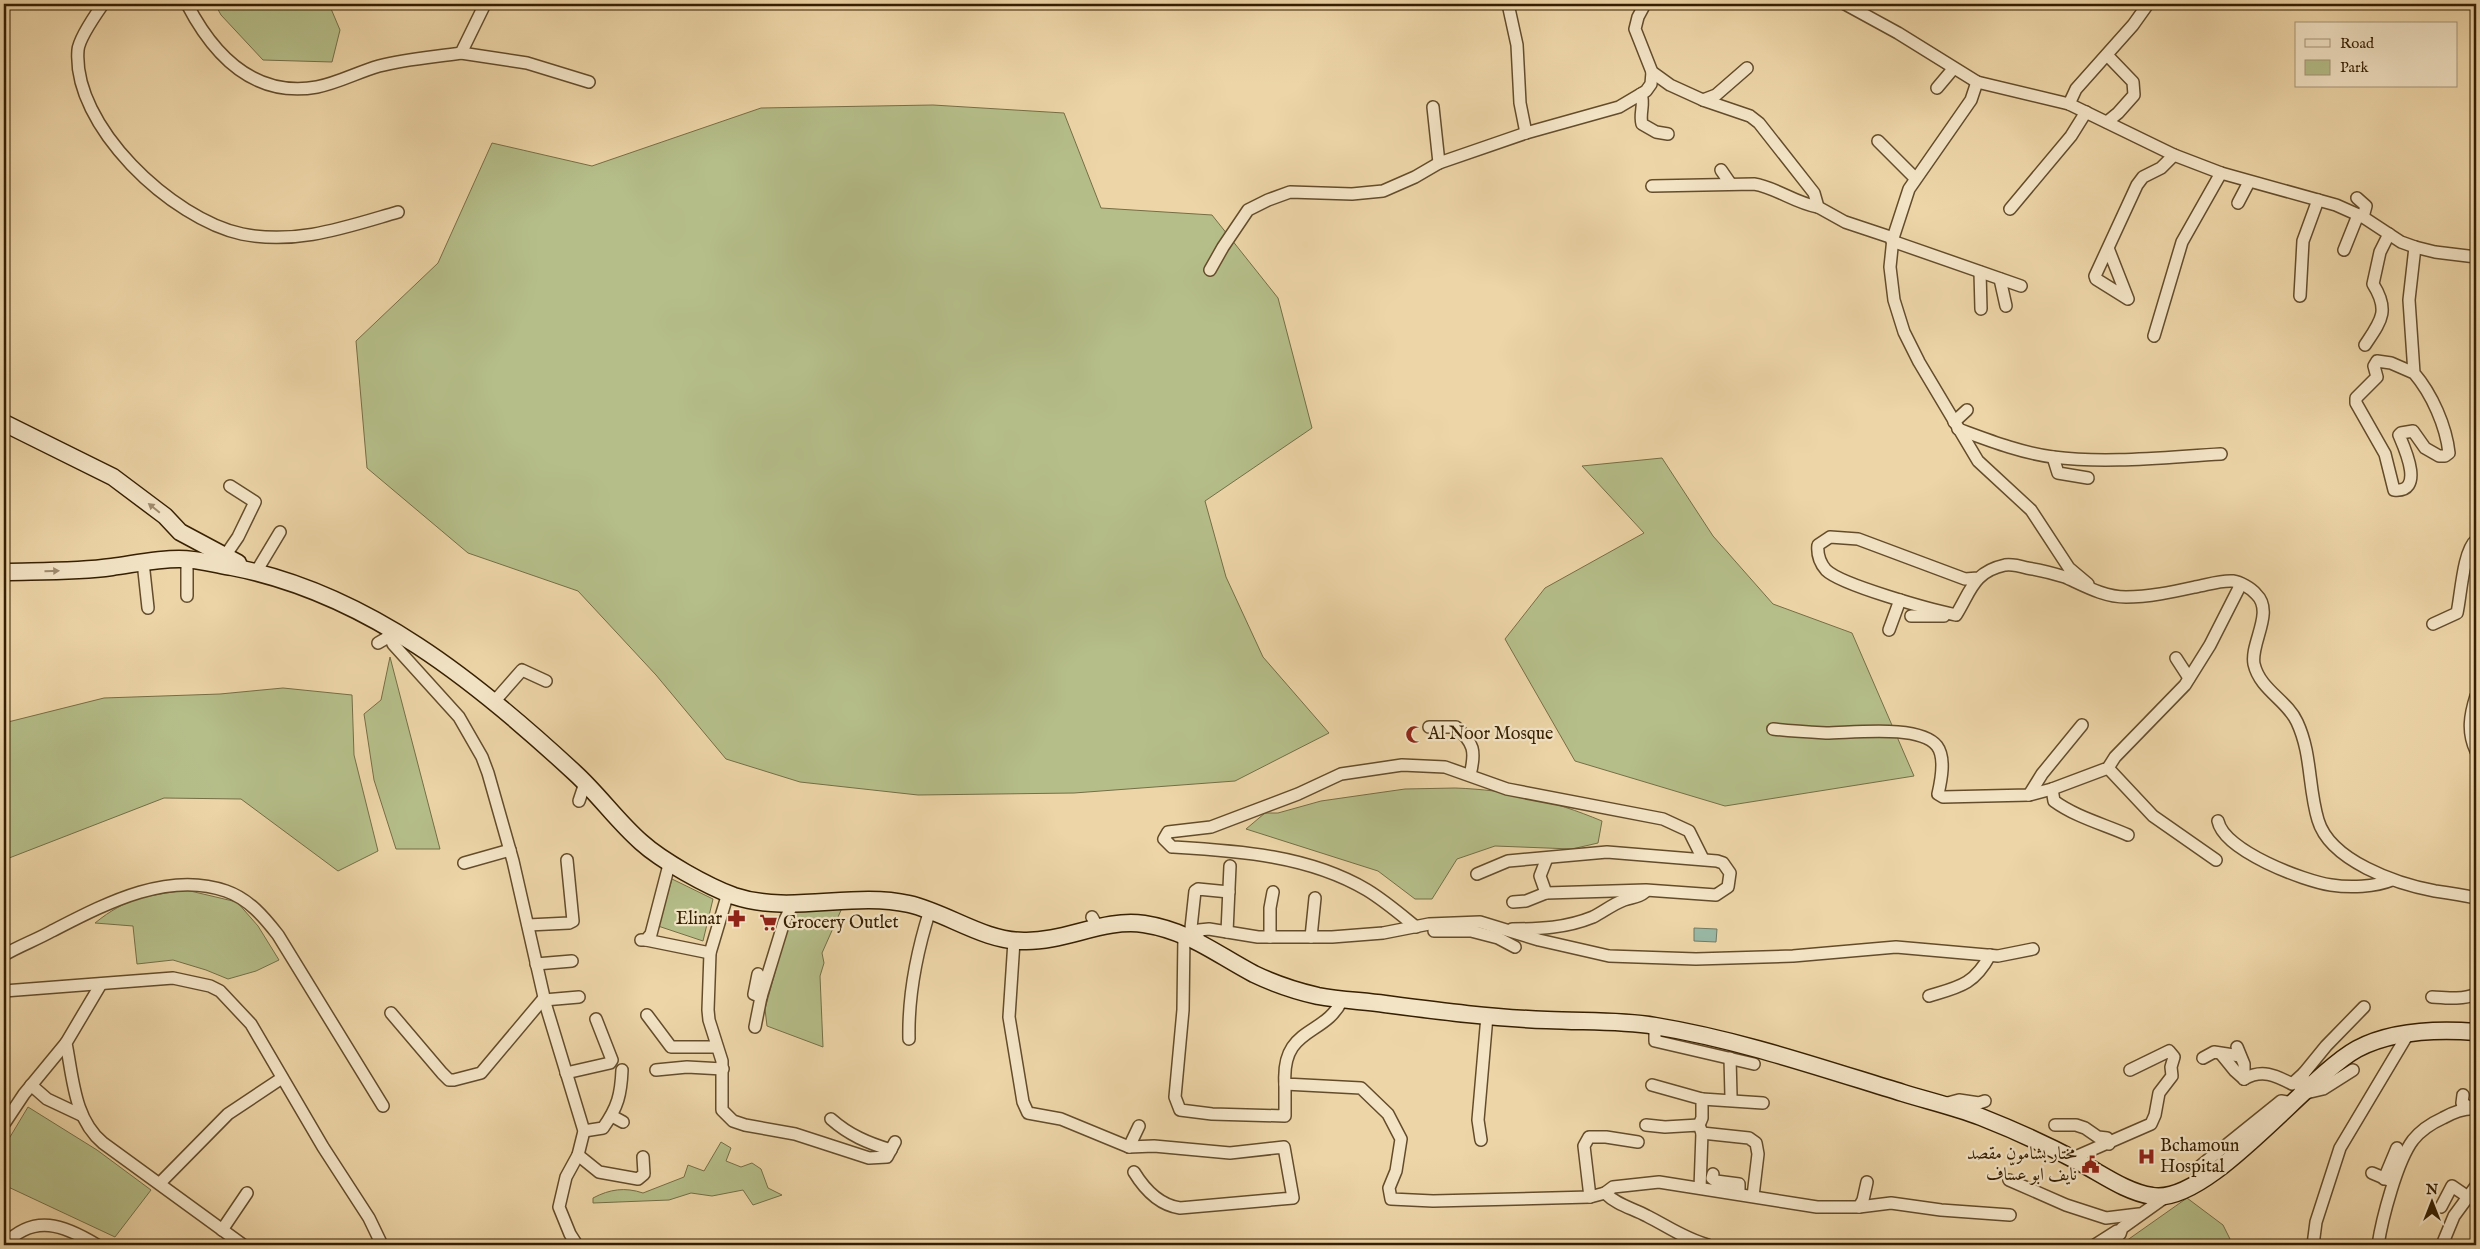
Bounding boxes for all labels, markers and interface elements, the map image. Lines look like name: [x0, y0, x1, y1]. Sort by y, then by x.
legend: [2295, 22, 2458, 88]
text: Road: [2340, 34, 2375, 53]
text: Park: [2340, 58, 2370, 77]
one-way arrow: [148, 502, 161, 513]
one-way arrow: [45, 566, 61, 574]
place label: Al Noor Mosque: [1427, 723, 1553, 746]
mosque icon: Al Noor Mosque: [1404, 724, 1424, 744]
place label: Elinar: [676, 908, 722, 931]
pharmacy icon: Elinar: [726, 909, 746, 929]
place label: Grocery Outlet: [783, 912, 899, 935]
supermarket icon: Grocery Outlet: [759, 913, 779, 933]
place label: Bchamoun Hospital: [2160, 1135, 2240, 1179]
place label: مختار بشامون مقصد نايف ابو عسّاف: [1967, 1143, 2077, 1187]
hospital icon: Bchamoun Hospital: [2136, 1146, 2156, 1166]
public building icon: مختار بشامون مقصد نايف ابو عسّاف: [2081, 1154, 2101, 1174]
north arrow: [2408, 1176, 2458, 1226]
text: N: [2425, 1181, 2438, 1199]

